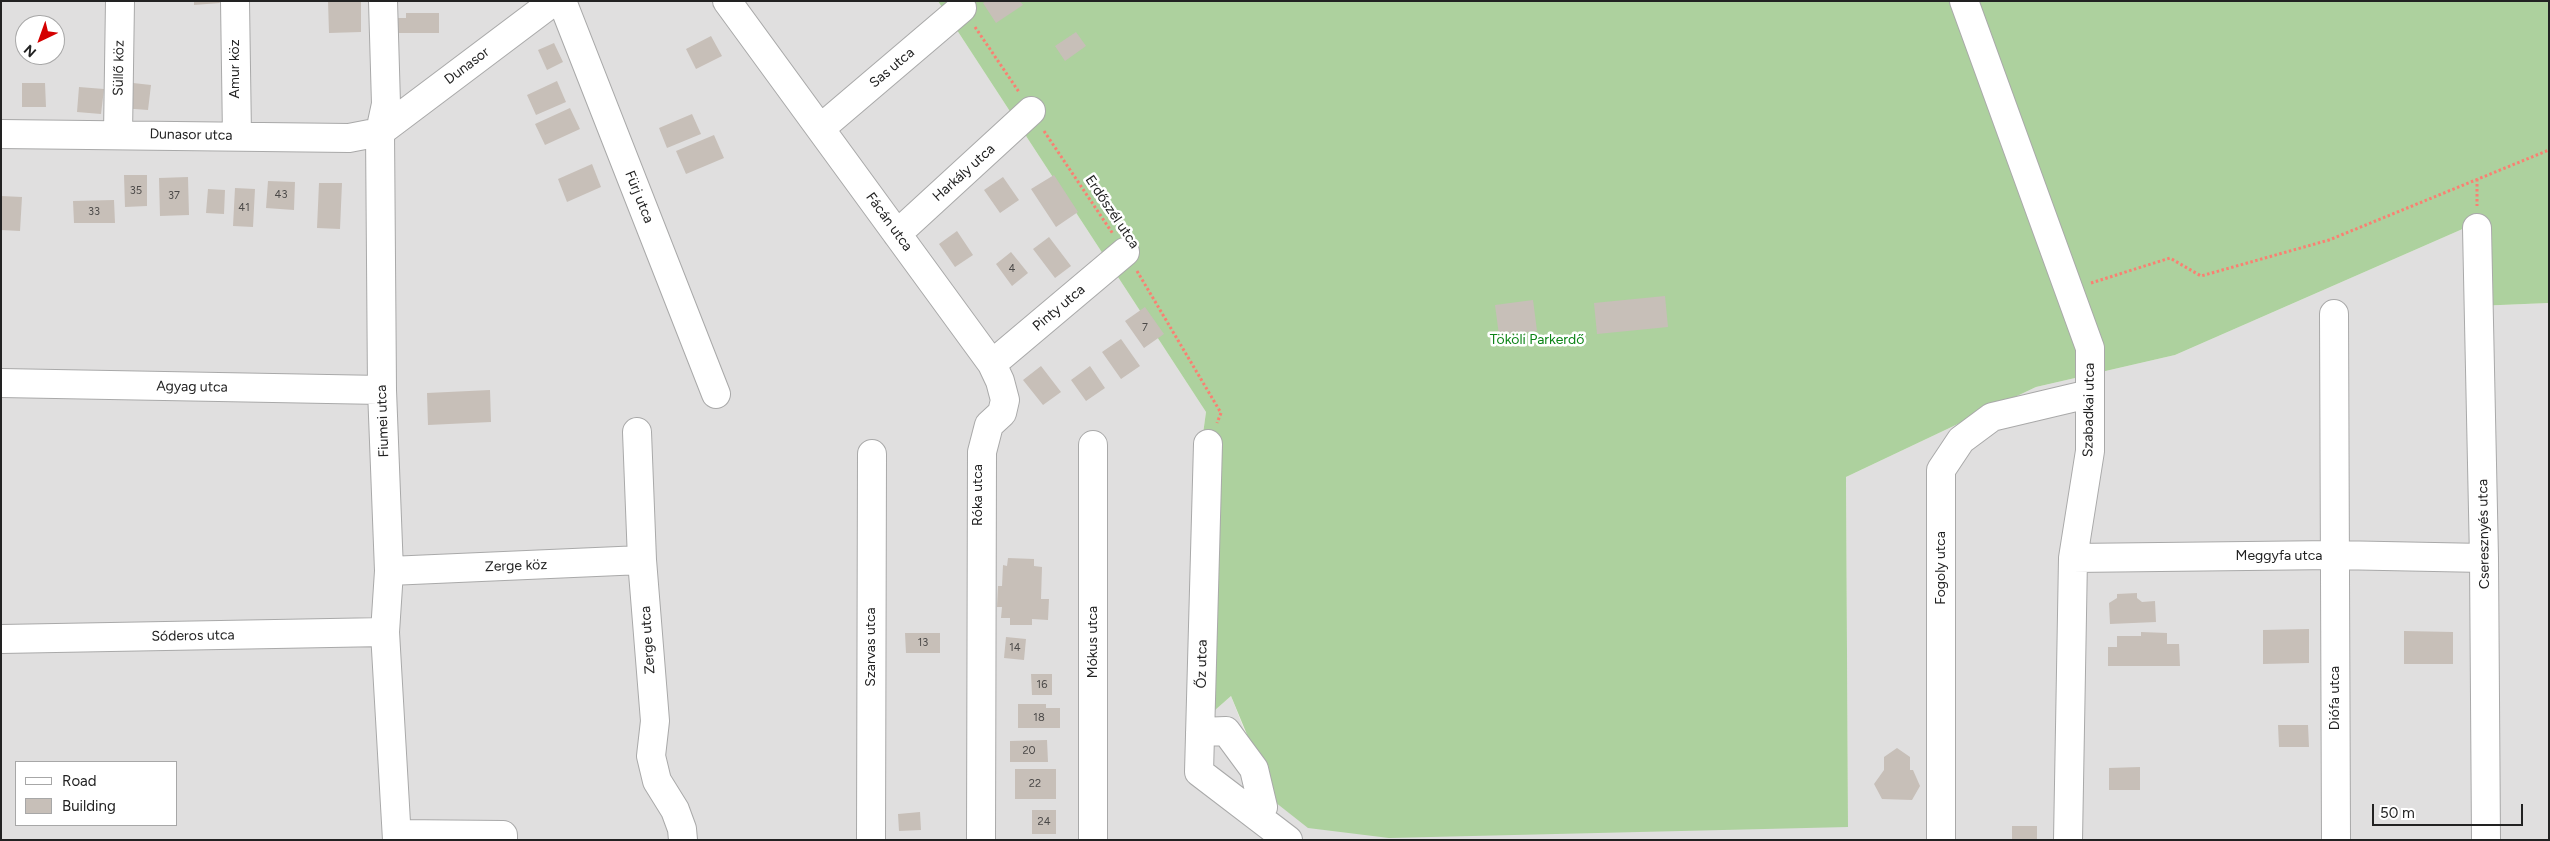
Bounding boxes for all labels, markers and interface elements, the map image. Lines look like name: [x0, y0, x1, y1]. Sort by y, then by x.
north arrow: [15, 15, 65, 65]
street label: Amur köz: [227, 39, 243, 99]
street label: Süllő köz: [110, 40, 128, 96]
text: N: [21, 41, 40, 61]
street label: Dunasor: [441, 44, 493, 88]
street label: Sas utca: [866, 44, 918, 92]
street label: Dunasor utca: [149, 126, 233, 144]
street label: Harkály utca: [929, 141, 999, 205]
street label: Fürj utca: [621, 168, 657, 226]
street label: Erdőszél utca: [1081, 172, 1143, 252]
house number: 35: [130, 184, 142, 198]
house number: 43: [275, 188, 287, 202]
house number: 37: [168, 189, 180, 203]
street label: Fácán utca: [862, 189, 916, 255]
house number: 41: [238, 201, 250, 215]
house number: 33: [88, 205, 100, 219]
house number: 4: [1009, 262, 1015, 276]
street label: Pinty utca: [1029, 281, 1089, 335]
house number: 7: [1142, 321, 1148, 335]
park label: Tököli Parkerdő: [1490, 332, 1584, 348]
street label: Szabadkai utca: [2080, 363, 2098, 457]
street label: Agyag utca: [156, 378, 228, 396]
street label: Fiumei utca: [373, 384, 393, 458]
street label: Róka utca: [970, 464, 986, 526]
street label: Cseresznyés utca: [2475, 479, 2493, 589]
street label: Fogoly utca: [1933, 531, 1949, 605]
street label: Meggyfa utca: [2236, 548, 2322, 564]
street label: Zerge köz: [485, 557, 547, 575]
street label: Zerge utca: [637, 605, 659, 675]
street label: Mókus utca: [1085, 606, 1101, 678]
street label: Szarvas utca: [863, 607, 879, 687]
street label: Sóderos utca: [151, 627, 235, 645]
house number: 13: [918, 636, 928, 650]
street label: Őz utca: [1193, 639, 1211, 689]
house number: 14: [1009, 641, 1021, 655]
street label: Diófa utca: [2327, 666, 2343, 730]
house number: 16: [1037, 678, 1047, 692]
house number: 18: [1033, 711, 1045, 725]
house number: 20: [1022, 744, 1036, 758]
legend: [15, 761, 178, 826]
text: Road: [62, 772, 97, 790]
house number: 22: [1029, 777, 1041, 791]
scale bar: [2375, 794, 2526, 826]
text: Building: [62, 797, 116, 815]
text: 50 m: [2380, 804, 2415, 822]
house number: 24: [1038, 815, 1050, 829]

